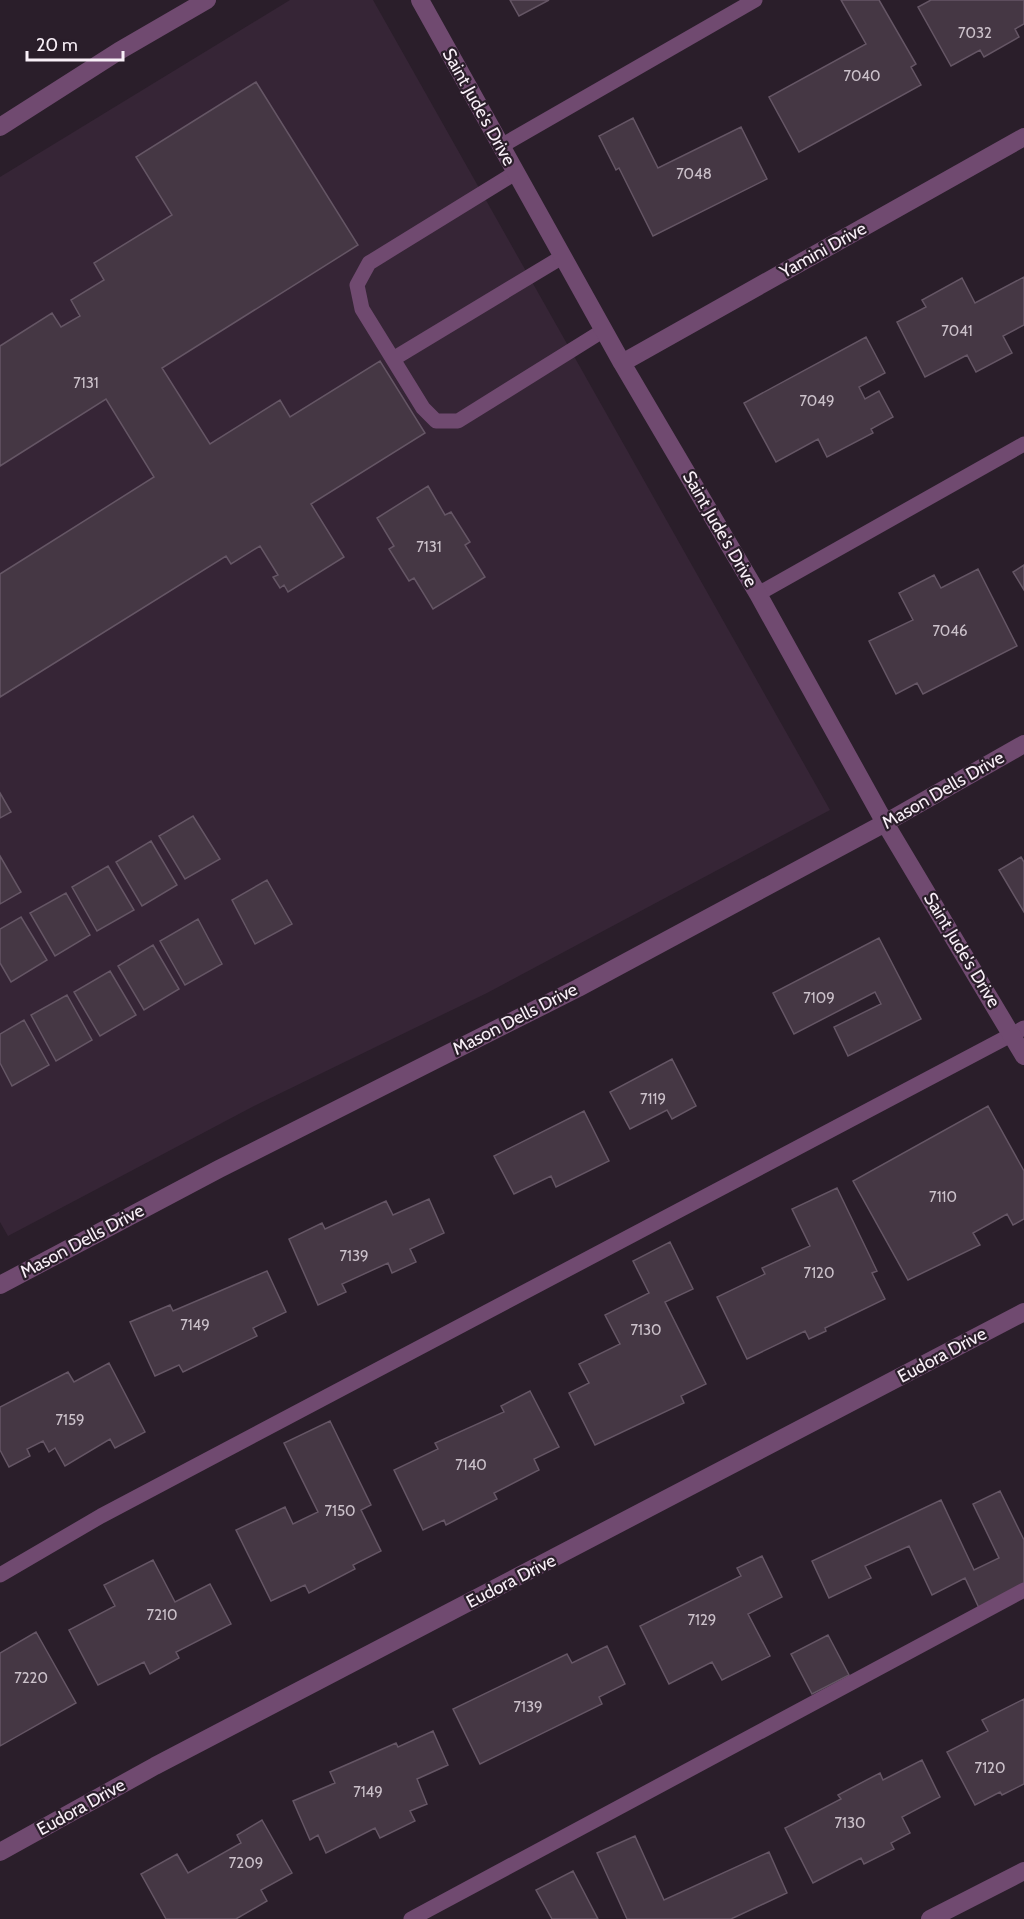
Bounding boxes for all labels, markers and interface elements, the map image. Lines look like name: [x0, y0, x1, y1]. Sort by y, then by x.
scale bar: [27, 24, 123, 62]
house number: 7032: [958, 24, 992, 42]
text: 20 m: [36, 34, 78, 56]
street label: Saint Jude's Drive: [438, 45, 520, 169]
house number: 7040: [843, 67, 881, 85]
house number: 7048: [676, 165, 712, 183]
street label: Yamini Drive: [775, 217, 870, 283]
house number: 7041: [941, 322, 973, 340]
house number: 7131: [73, 374, 99, 392]
house number: 7049: [799, 392, 835, 410]
street label: Saint Jude's Drive: [678, 467, 762, 591]
house number: 7131: [416, 538, 442, 556]
house number: 7046: [932, 622, 968, 640]
street label: Mason Dells Drive: [878, 746, 1008, 834]
street label: Saint Jude's Drive: [919, 888, 1005, 1012]
street label: Mason Dells Drive: [449, 978, 581, 1060]
house number: 7109: [803, 989, 835, 1007]
house number: 7119: [640, 1090, 666, 1108]
house number: 7110: [929, 1188, 957, 1206]
street label: Mason Dells Drive: [16, 1199, 148, 1283]
house number: 7139: [339, 1247, 369, 1265]
house number: 7120: [804, 1264, 834, 1282]
house number: 7149: [180, 1316, 210, 1334]
house number: 7130: [630, 1321, 662, 1339]
street label: Eudora Drive: [894, 1322, 990, 1388]
house number: 7159: [55, 1411, 85, 1429]
house number: 7140: [455, 1456, 487, 1474]
house number: 7150: [324, 1502, 356, 1520]
street label: Eudora Drive: [463, 1549, 559, 1613]
house number: 7210: [147, 1606, 177, 1624]
house number: 7129: [688, 1611, 716, 1629]
house number: 7220: [14, 1669, 48, 1687]
house number: 7139: [513, 1698, 543, 1716]
house number: 7120: [975, 1759, 1005, 1777]
street label: Eudora Drive: [33, 1774, 129, 1840]
house number: 7149: [353, 1783, 383, 1801]
house number: 7130: [834, 1814, 866, 1832]
house number: 7209: [229, 1854, 263, 1872]

